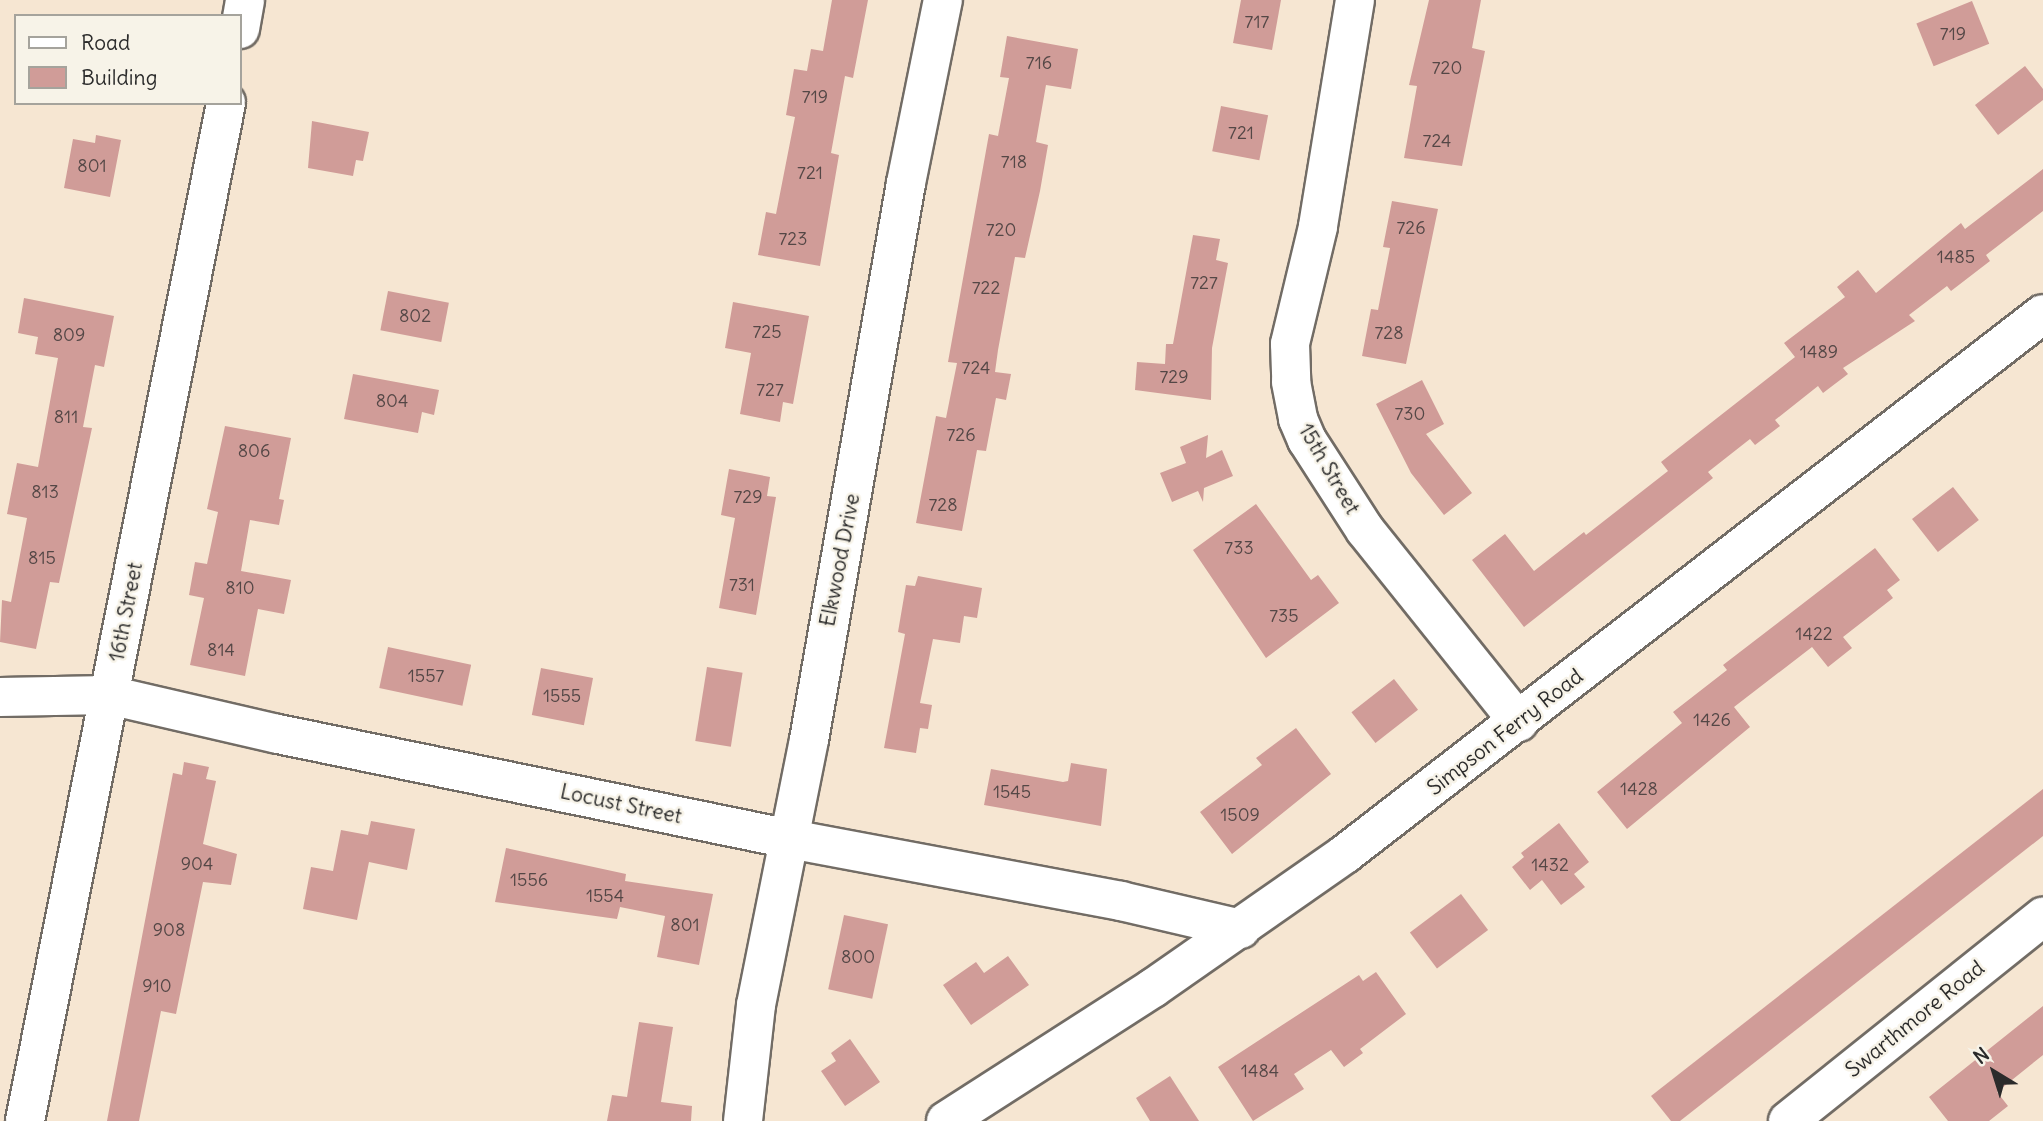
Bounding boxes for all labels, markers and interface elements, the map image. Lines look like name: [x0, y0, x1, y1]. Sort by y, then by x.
house number: 717: [1245, 11, 1269, 33]
legend: [14, 14, 242, 105]
house number: 719: [1940, 23, 1966, 45]
text: Road: [81, 29, 130, 56]
house number: 716: [1026, 52, 1052, 74]
house number: 720: [1432, 57, 1462, 79]
text: Building: [81, 64, 157, 91]
house number: 719: [802, 86, 828, 108]
house number: 721: [1228, 122, 1254, 144]
house number: 724: [1423, 130, 1451, 152]
house number: 718: [1001, 151, 1027, 173]
house number: 801: [77, 155, 107, 177]
house number: 721: [797, 162, 823, 184]
house number: 726: [1396, 217, 1426, 239]
house number: 720: [986, 219, 1016, 241]
house number: 723: [779, 228, 807, 250]
house number: 1485: [1937, 246, 1975, 268]
house number: 727: [1190, 272, 1218, 294]
house number: 722: [972, 277, 1000, 299]
house number: 802: [399, 305, 431, 327]
house number: 725: [752, 321, 782, 343]
house number: 728: [1374, 322, 1404, 344]
house number: 809: [53, 324, 85, 346]
house number: 1489: [1800, 341, 1838, 363]
house number: 724: [962, 357, 990, 379]
house number: 729: [1159, 366, 1189, 388]
house number: 727: [756, 379, 784, 401]
house number: 804: [376, 390, 408, 412]
house number: 730: [1395, 403, 1425, 425]
house number: 811: [54, 406, 78, 428]
street label: 15th Street: [1293, 419, 1365, 519]
house number: 726: [946, 424, 976, 446]
house number: 806: [238, 440, 270, 462]
house number: 813: [31, 481, 59, 503]
house number: 729: [733, 486, 763, 508]
street label: Elkwood Drive: [815, 491, 865, 629]
house number: 728: [928, 494, 958, 516]
house number: 733: [1224, 537, 1254, 559]
house number: 815: [28, 547, 56, 569]
street label: 16th Street: [104, 560, 148, 664]
house number: 731: [729, 574, 755, 596]
house number: 810: [225, 577, 255, 599]
house number: 735: [1269, 605, 1299, 627]
house number: 1422: [1795, 623, 1833, 645]
house number: 814: [207, 639, 235, 661]
street label: Simpson Ferry Road: [1422, 663, 1588, 801]
house number: 1557: [408, 665, 444, 687]
house number: 1555: [543, 685, 581, 707]
house number: 1426: [1693, 709, 1731, 731]
house number: 1428: [1620, 778, 1658, 800]
street label: Locust Street: [558, 779, 684, 829]
house number: 1545: [993, 781, 1031, 803]
house number: 1509: [1220, 804, 1260, 826]
house number: 904: [181, 853, 213, 875]
house number: 1432: [1531, 854, 1569, 876]
house number: 1556: [510, 869, 548, 891]
house number: 1554: [586, 885, 624, 907]
house number: 801: [670, 914, 700, 936]
house number: 908: [153, 919, 185, 941]
house number: 800: [841, 946, 875, 968]
street label: Swarthmore Road: [1840, 955, 1990, 1083]
house number: 910: [142, 975, 172, 997]
north arrow: [1959, 1037, 2029, 1107]
text: N: [1968, 1042, 1994, 1069]
house number: 1484: [1241, 1060, 1279, 1082]

